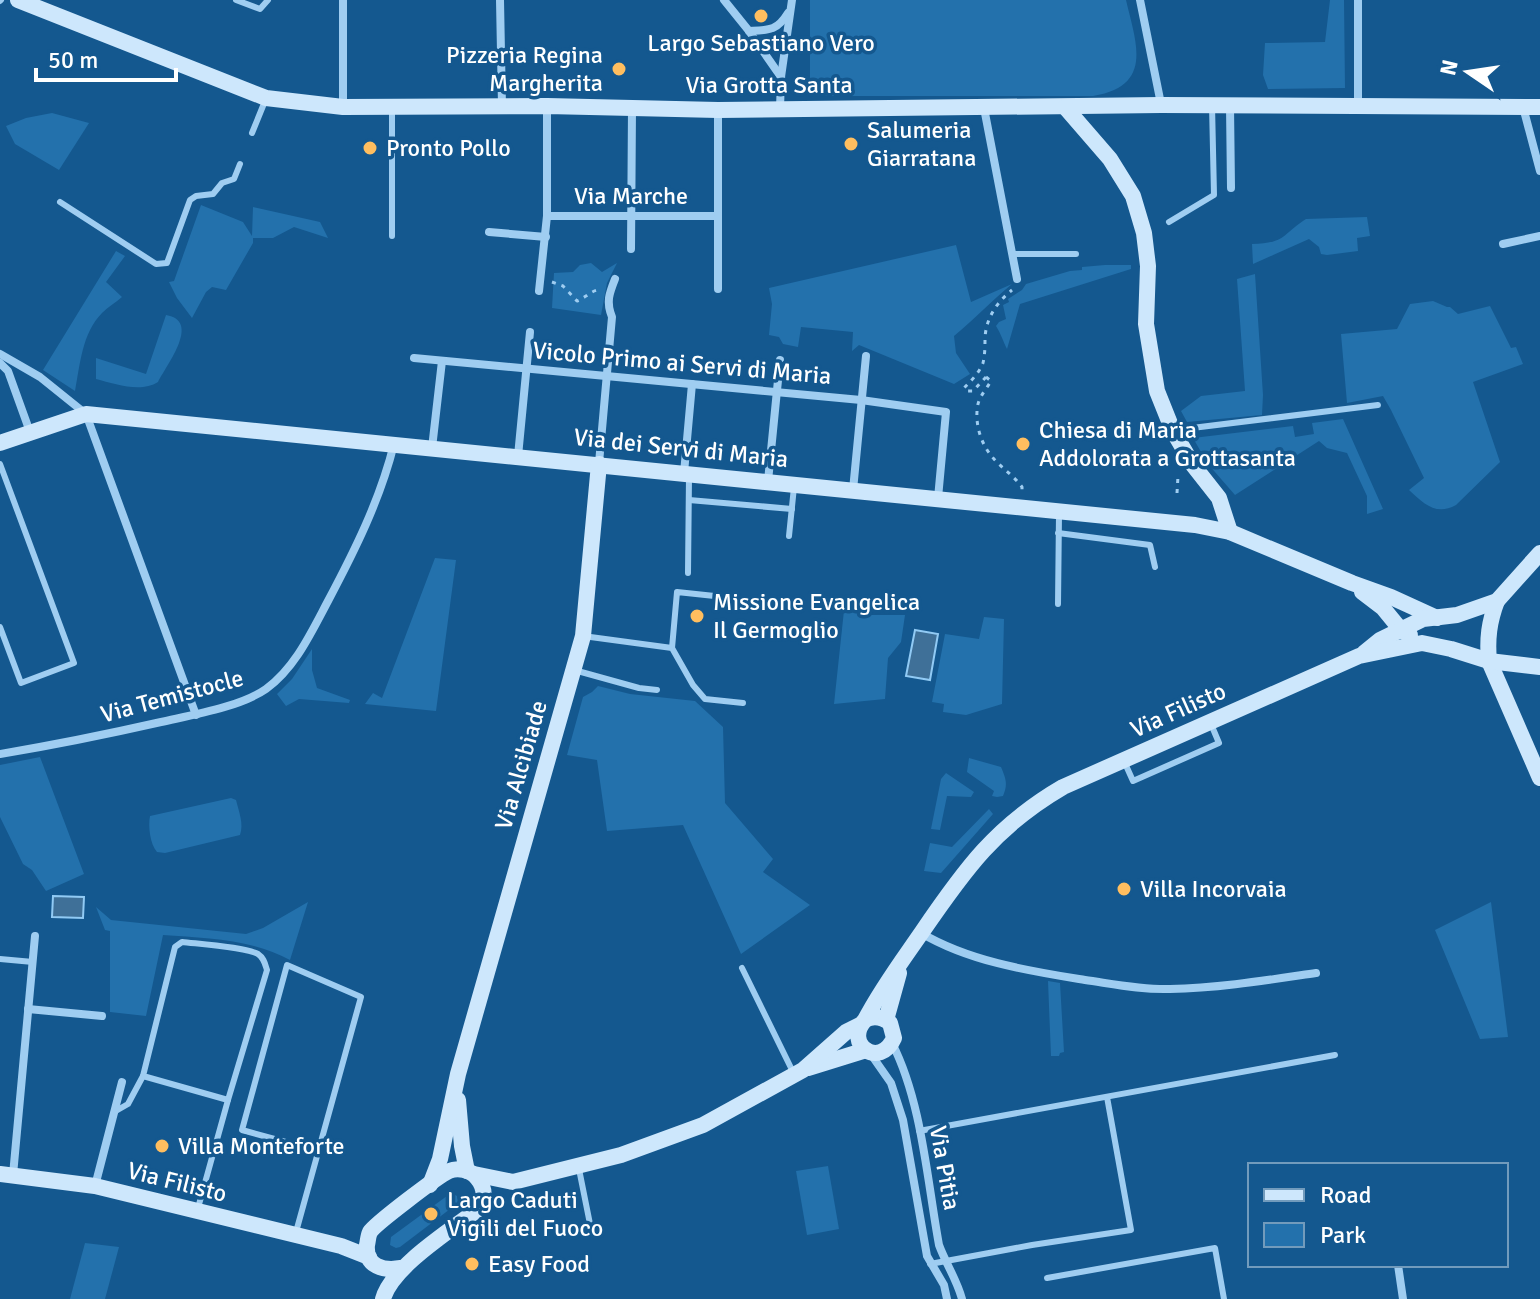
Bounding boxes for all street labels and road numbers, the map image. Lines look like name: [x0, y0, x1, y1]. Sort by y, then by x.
street label: Via Grotta Santa: [685, 70, 853, 100]
street label: Via Marche: [574, 181, 688, 211]
street label: Vicolo Primo ai Servi di Maria: [531, 335, 833, 391]
street label: Via dei Servi di Maria: [572, 422, 790, 474]
street label: Via Temistocle: [97, 663, 247, 729]
street label: Via Filisto: [1126, 676, 1230, 744]
street label: Via Alcibiade: [488, 697, 554, 833]
street label: Via Pitia: [923, 1124, 967, 1212]
street label: Via Filisto: [124, 1155, 230, 1209]

